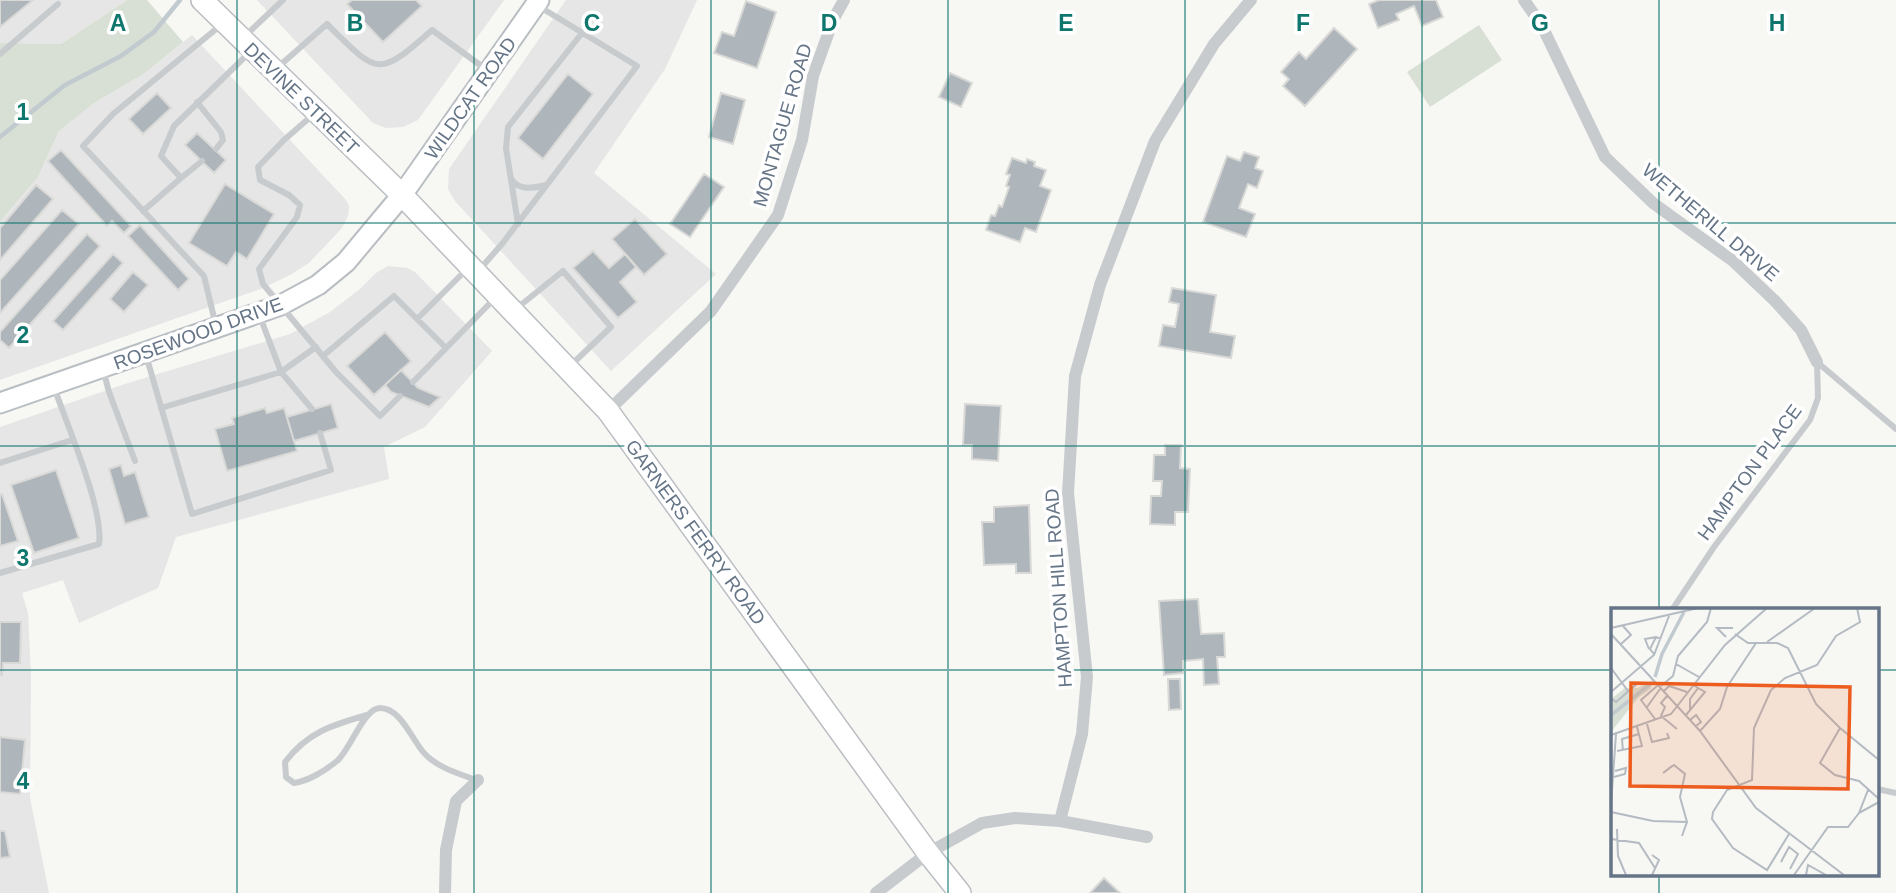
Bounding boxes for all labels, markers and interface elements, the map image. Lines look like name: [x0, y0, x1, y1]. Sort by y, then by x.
text: A: [110, 10, 126, 36]
text: B: [347, 10, 363, 36]
text: C: [584, 10, 600, 36]
text: D: [821, 10, 837, 36]
text: E: [1058, 10, 1074, 36]
text: F: [1296, 10, 1310, 36]
text: G: [1531, 10, 1549, 36]
text: H: [1769, 10, 1785, 36]
street label: WILDCAT ROAD: [421, 33, 520, 163]
street label: DEVINE STREET: [240, 38, 364, 159]
street label: MONTAGUE ROAD: [749, 41, 816, 209]
text: 1: [17, 99, 30, 125]
street label: WETHERILL DRIVE: [1638, 159, 1783, 286]
street label: ROSEWOOD DRIVE: [111, 293, 286, 374]
text: 2: [17, 322, 29, 348]
street label: HAMPTON PLACE: [1693, 400, 1806, 544]
street label: GARNERS FERRY ROAD: [622, 436, 770, 629]
street label: HAMPTON HILL ROAD: [1041, 488, 1076, 688]
text: 3: [17, 545, 29, 571]
inset map: [1611, 608, 1878, 876]
text: 4: [17, 768, 30, 794]

